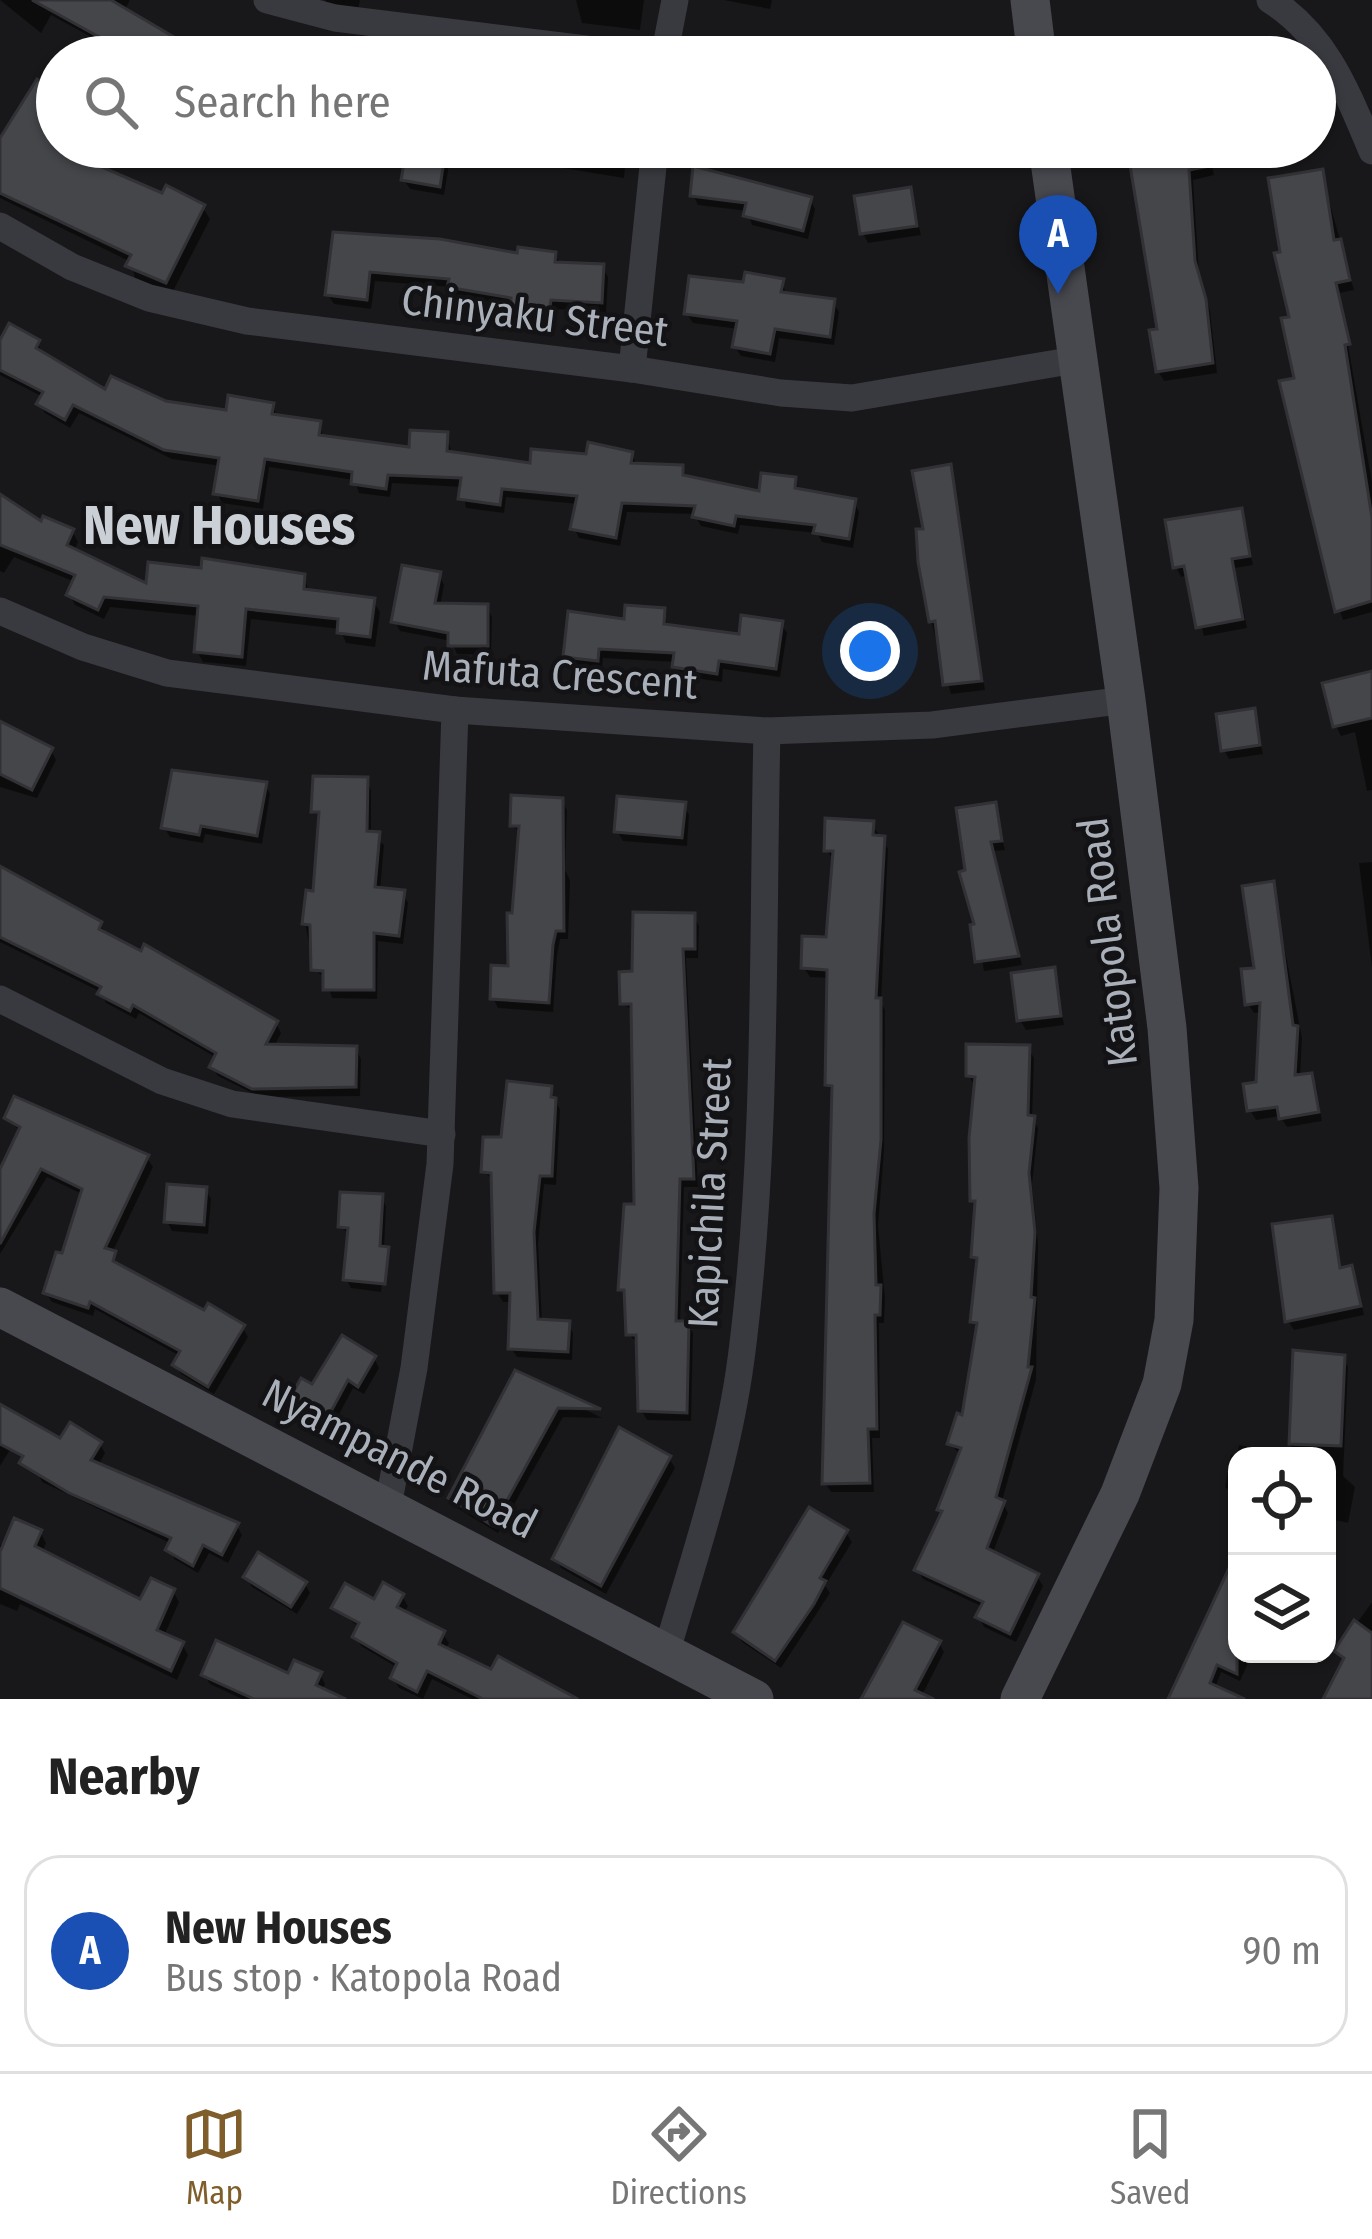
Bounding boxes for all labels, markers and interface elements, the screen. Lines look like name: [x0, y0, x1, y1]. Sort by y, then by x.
search box: [36, 36, 1336, 168]
icon: search: [78, 69, 144, 135]
text: Search here: [174, 75, 391, 129]
pin: A: [1019, 195, 1097, 294]
street label: Chinyaku Street: [399, 275, 671, 357]
district label: New Houses: [83, 494, 355, 558]
your location: [840, 621, 900, 681]
street label: Mafuta Crescent: [421, 640, 700, 710]
street label: Katopola Road: [1068, 814, 1148, 1069]
street label: Kapichila Street: [678, 1056, 742, 1330]
street label: Nyampande Road: [254, 1368, 545, 1550]
map controls: [1228, 1447, 1336, 1663]
button: locate: [1228, 1447, 1336, 1555]
button: layers: [1228, 1555, 1336, 1663]
text: Nearby: [48, 1746, 200, 1808]
text: New Houses: [165, 1901, 392, 1955]
text: A: [79, 1928, 101, 1974]
text: 90 m: [1243, 1928, 1321, 1974]
text: Bus stop · Katopola Road: [165, 1955, 562, 2001]
tab: Map: [181, 2101, 247, 2213]
tab: Directions: [610, 2101, 747, 2213]
tab: Saved: [1110, 2101, 1190, 2213]

